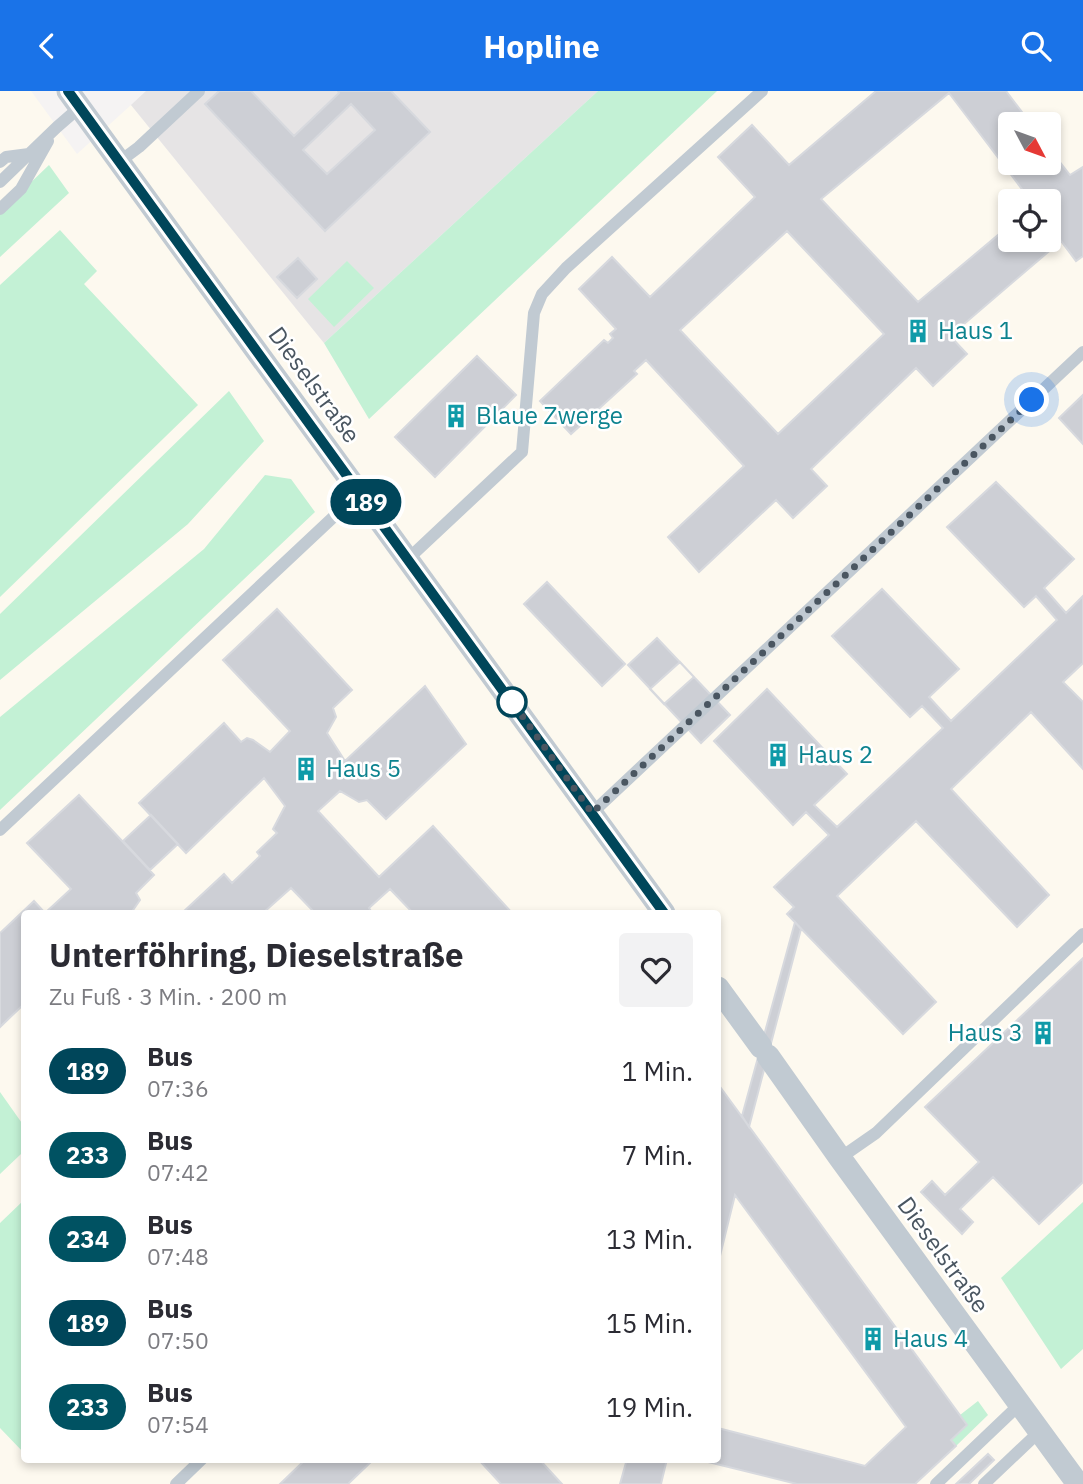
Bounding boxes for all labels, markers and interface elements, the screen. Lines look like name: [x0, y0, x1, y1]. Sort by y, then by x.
text: Hopline: [483, 25, 600, 67]
icon: back: [28, 27, 66, 65]
icon: search: [1017, 27, 1055, 65]
north arrow: [998, 112, 1060, 175]
map controls: [998, 112, 1061, 252]
button: locate: [998, 189, 1061, 252]
place label: Haus 1: [938, 314, 1013, 346]
building icon: Haus 1: [904, 317, 932, 345]
street label: Dieselstraße: [262, 320, 368, 449]
your location: [1014, 382, 1049, 417]
place label: Blaue Zwerge: [476, 399, 623, 431]
building icon: Blaue Zwerge: [442, 402, 470, 430]
line badge: 189: [326, 479, 406, 525]
text: 189: [344, 486, 388, 518]
unlabelled marker: [497, 687, 527, 717]
place label: Haus 2: [798, 738, 873, 770]
building icon: Haus 2: [764, 741, 792, 769]
place label: Haus 5: [326, 752, 401, 784]
building icon: Haus 5: [292, 755, 320, 783]
text: Unterföhring, Dieselstraße: [49, 933, 464, 976]
button: heart: [619, 933, 693, 1007]
text: Zu Fuß · 3 Min. · 200 m: [49, 981, 287, 1011]
place label: Haus 3: [948, 1016, 1023, 1048]
building icon: Haus 3: [1029, 1019, 1057, 1047]
text: Bus: [147, 1039, 193, 1073]
text: 1 Min.: [622, 1054, 693, 1088]
text: 189: [66, 1055, 109, 1087]
text: 07:36: [147, 1073, 209, 1103]
text: Bus: [147, 1123, 193, 1157]
text: 7 Min.: [622, 1138, 693, 1172]
text: 233: [66, 1139, 109, 1171]
text: 07:42: [147, 1157, 209, 1187]
street label: Dieselstraße: [891, 1190, 997, 1319]
text: Bus: [147, 1207, 193, 1241]
text: 13 Min.: [606, 1222, 693, 1256]
text: 234: [66, 1223, 109, 1255]
text: 07:48: [147, 1241, 209, 1271]
text: Bus: [147, 1291, 193, 1325]
text: 15 Min.: [606, 1306, 693, 1340]
text: 189: [66, 1307, 109, 1339]
place label: Haus 4: [893, 1322, 968, 1354]
text: 07:50: [147, 1325, 209, 1355]
building icon: Haus 4: [859, 1325, 887, 1353]
text: Bus: [147, 1375, 193, 1409]
text: 19 Min.: [606, 1390, 693, 1424]
text: 233: [66, 1391, 109, 1423]
text: 07:54: [147, 1409, 209, 1439]

